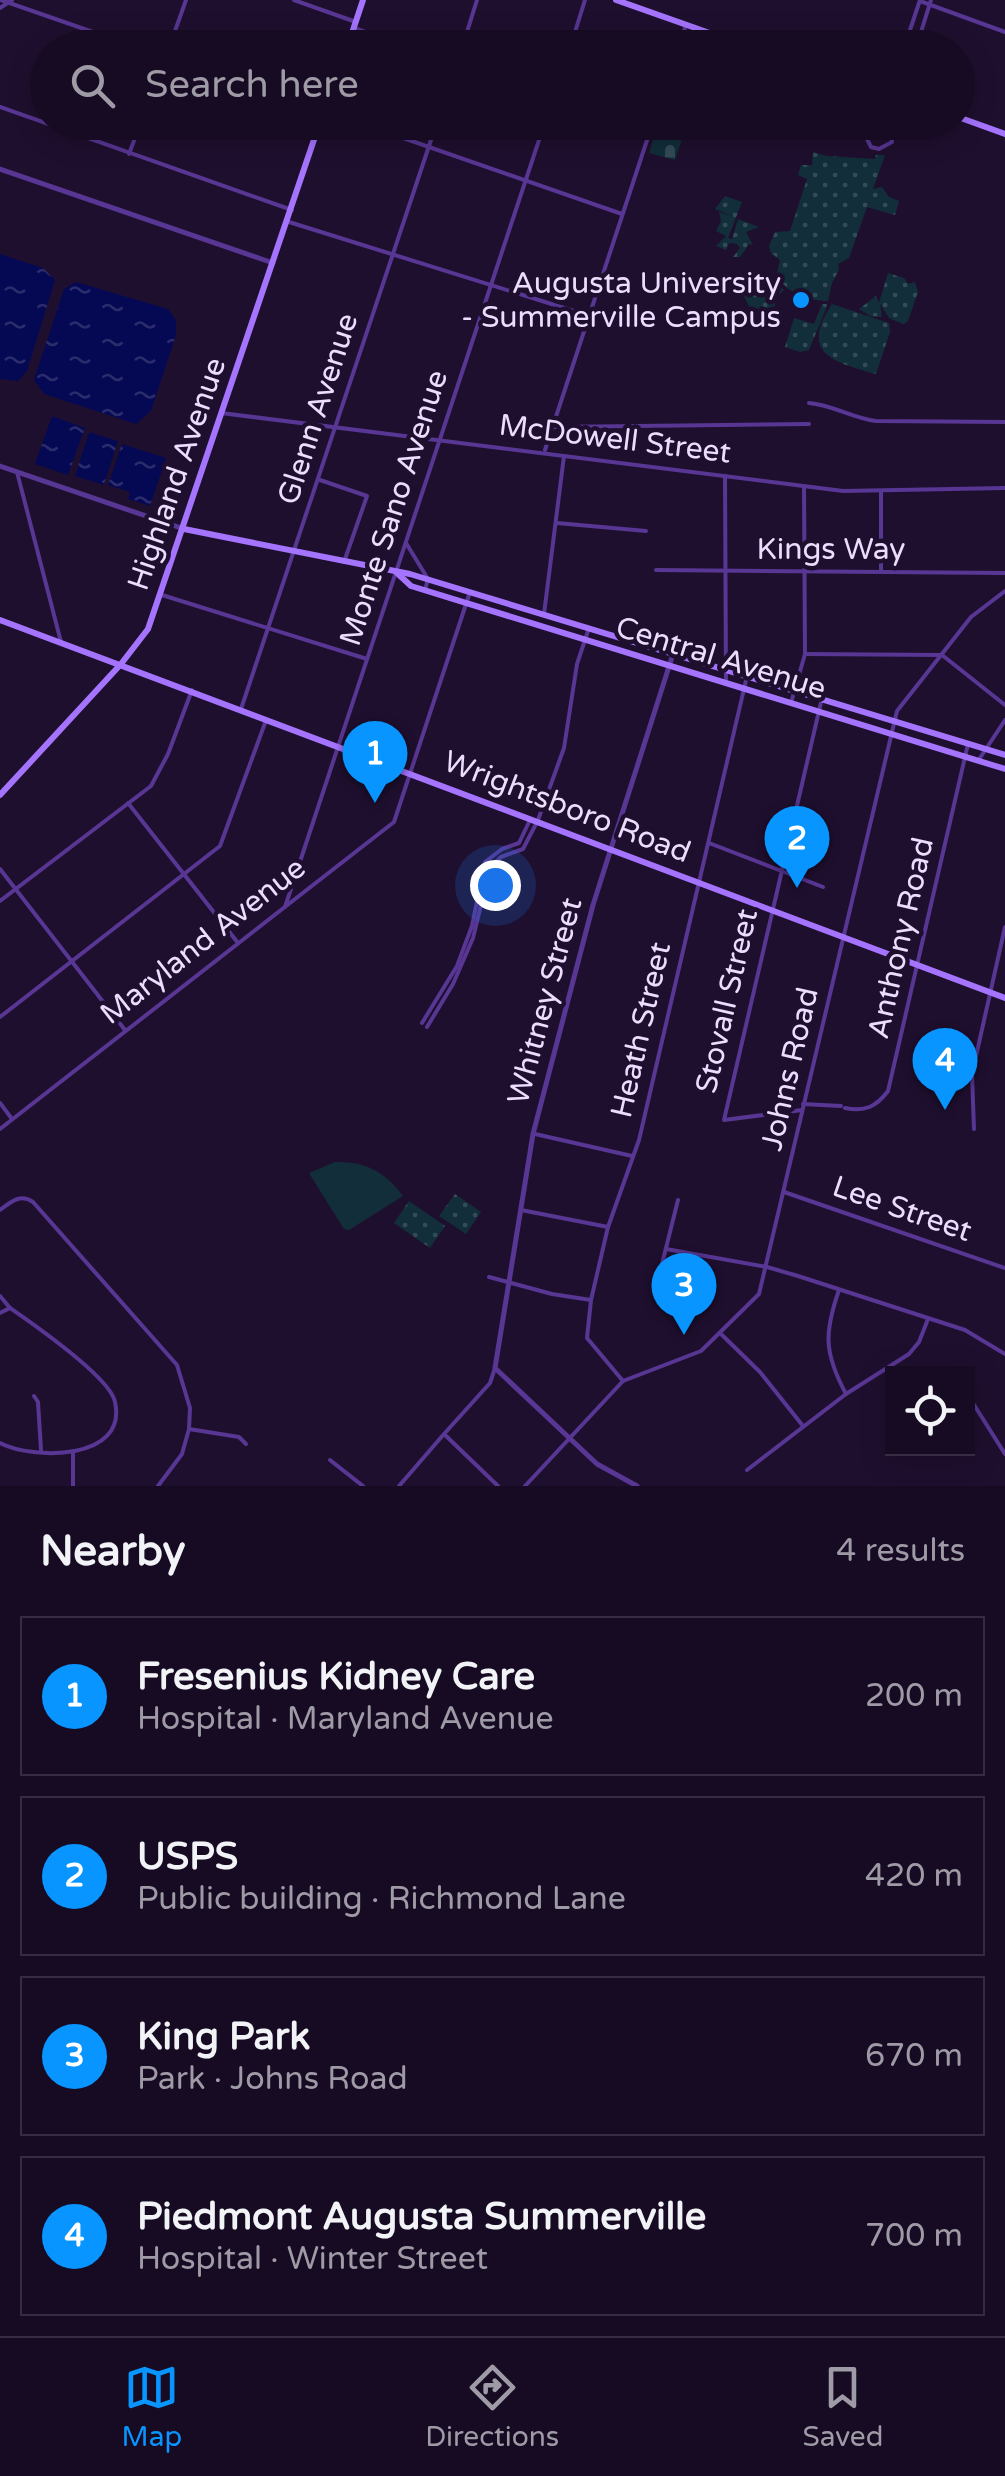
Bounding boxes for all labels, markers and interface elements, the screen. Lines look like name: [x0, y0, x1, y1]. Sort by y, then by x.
search box: [30, 30, 975, 140]
icon: search: [65, 58, 120, 113]
text: Search here: [145, 62, 359, 108]
place label: Augusta University - Summerville Campus: [461, 265, 781, 336]
marker: Augusta University - Summerville Campus: [790, 289, 812, 311]
street label: Glenn Avenue: [270, 309, 366, 509]
street label: Highland Avenue: [120, 353, 234, 595]
street label: Monte Sano Avenue: [332, 365, 456, 651]
street label: McDowell Street: [497, 406, 733, 472]
street label: Kings Way: [757, 531, 905, 568]
street label: Central Avenue: [611, 608, 831, 708]
pin: 1: [342, 720, 408, 803]
street label: Wrightsboro Road: [438, 743, 696, 871]
pin: 2: [764, 806, 830, 888]
street label: Anthony Road: [860, 834, 942, 1042]
street label: Maryland Avenue: [93, 849, 313, 1033]
your location: [470, 860, 521, 911]
street label: Whitney Street: [500, 894, 590, 1108]
street label: Stovall Street: [688, 905, 766, 1097]
street label: Heath Street: [603, 939, 679, 1121]
street label: Johns Road: [753, 984, 827, 1154]
pin: 4: [912, 1028, 978, 1110]
street label: Lee Street: [828, 1168, 976, 1250]
pin: 3: [652, 1252, 716, 1335]
map controls: [885, 1366, 975, 1456]
button: locate: [885, 1366, 975, 1456]
text: Nearby: [40, 1526, 185, 1577]
text: 4 results: [836, 1532, 965, 1570]
text: Fresenius Kidney Care: [137, 1654, 535, 1700]
text: 1: [64, 1677, 85, 1715]
text: 200 m: [865, 1677, 963, 1715]
text: Hospital · Maryland Avenue: [137, 1700, 554, 1738]
text: USPS: [137, 1834, 238, 1880]
text: 2: [64, 1857, 85, 1895]
text: 420 m: [865, 1857, 963, 1895]
text: Public building · Richmond Lane: [137, 1880, 626, 1918]
text: King Park: [137, 2014, 310, 2060]
text: 3: [64, 2037, 85, 2075]
text: 670 m: [865, 2037, 963, 2075]
text: Park · Johns Road: [137, 2060, 408, 2098]
text: Piedmont Augusta Summerville: [137, 2194, 706, 2240]
text: 4: [64, 2217, 85, 2255]
text: 700 m: [865, 2217, 963, 2255]
text: Hospital · Winter Street: [137, 2240, 488, 2278]
tab: Map: [122, 2360, 182, 2454]
tab: Directions: [425, 2360, 559, 2454]
tab: Saved: [802, 2360, 883, 2454]

